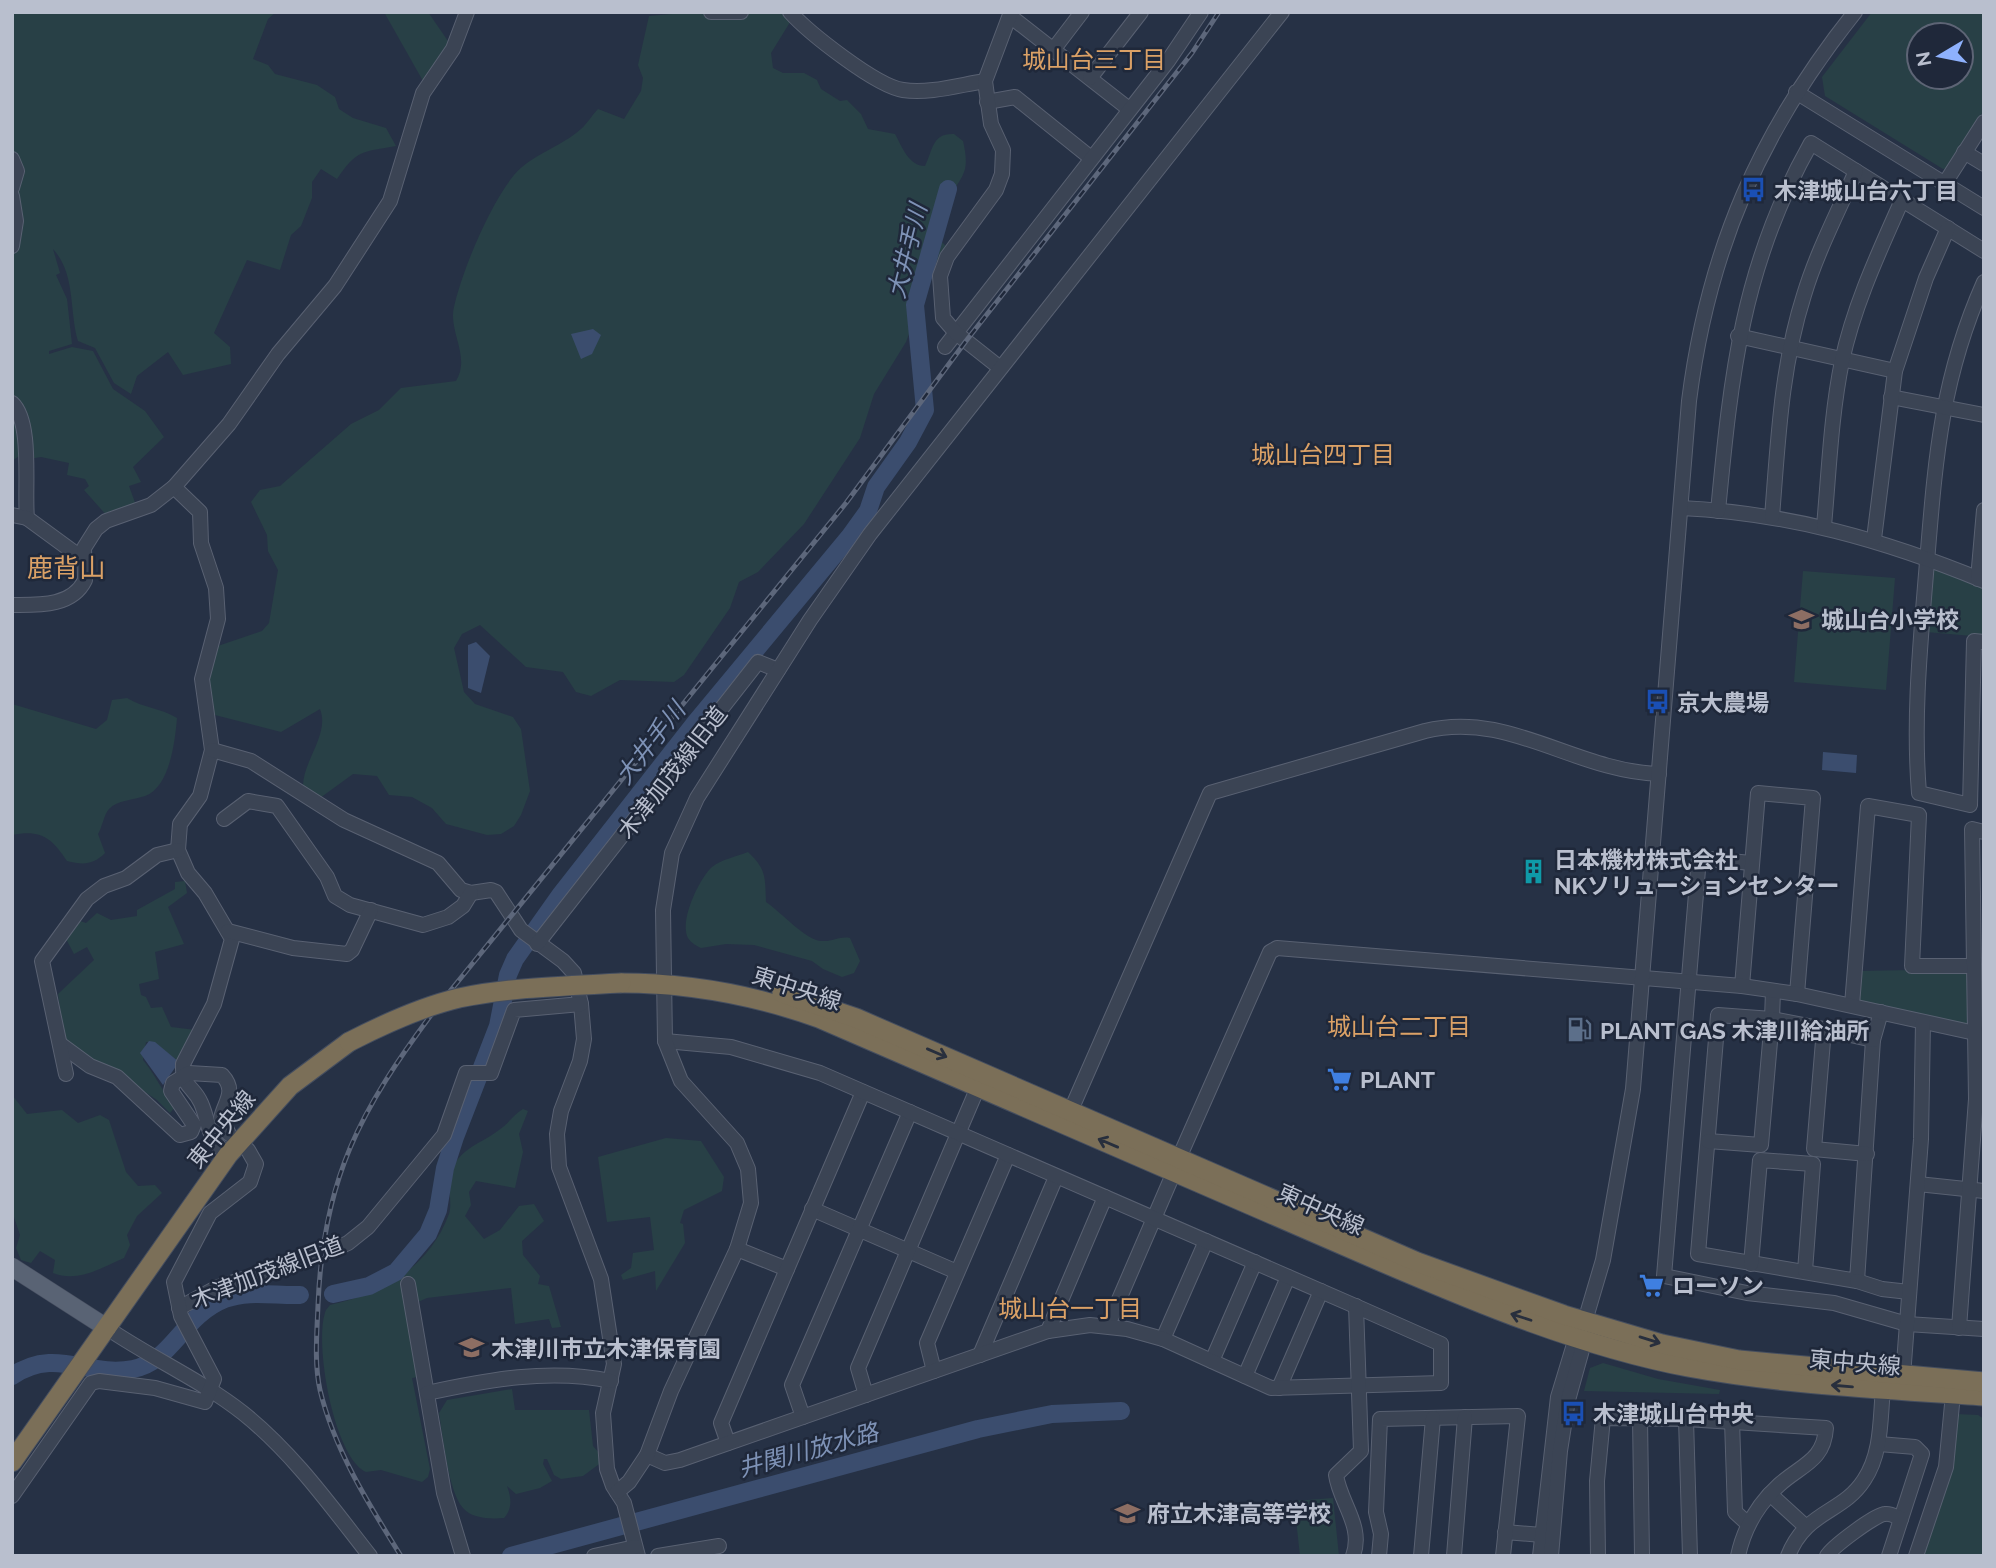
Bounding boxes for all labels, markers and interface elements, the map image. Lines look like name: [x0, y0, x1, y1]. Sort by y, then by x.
north arrow: [1905, 21, 1975, 91]
district label: 城山台三丁目: [1022, 45, 1166, 74]
text: N: [1911, 50, 1935, 68]
bus stop icon: 木津城山台六丁目: [1740, 176, 1768, 204]
place label: 木津城山台六丁目: [1774, 177, 1958, 204]
water label: 大井手川: [881, 198, 933, 301]
district label: 城山台四丁目: [1251, 440, 1395, 469]
district label: 鹿背山: [27, 553, 105, 583]
school or university icon: 城山台小学校: [1787, 605, 1815, 633]
place label: 城山台小学校: [1821, 606, 1959, 633]
bus stop icon: 京大農場: [1643, 688, 1671, 716]
place label: 京大農場: [1677, 689, 1769, 716]
water label: 大井手川: [609, 694, 693, 790]
street label: 木津加茂線旧道: [612, 700, 732, 844]
place label: 日本機材株式会社 NKソリューションセンター: [1554, 846, 1839, 899]
building icon: 日本機材株式会社 NKソリューションセンター: [1520, 858, 1548, 886]
street label: 東中央線: [749, 961, 845, 1015]
district label: 城山台二丁目: [1327, 1012, 1471, 1041]
fuel station icon: PLANT GAS 木津川給油所: [1566, 1016, 1594, 1044]
place label: PLANT GAS 木津川給油所: [1600, 1017, 1869, 1044]
one-way arrow: [926, 1047, 948, 1060]
supermarket icon: PLANT: [1326, 1065, 1354, 1093]
place label: PLANT: [1360, 1066, 1435, 1093]
street label: 東中央線: [182, 1085, 260, 1173]
one-way arrow: [1098, 1136, 1119, 1149]
street label: 東中央線: [1273, 1178, 1369, 1240]
street label: 木津加茂線旧道: [187, 1231, 347, 1313]
supermarket icon: ローソン: [1638, 1271, 1666, 1299]
place label: ローソン: [1672, 1272, 1764, 1299]
district label: 城山台一丁目: [998, 1294, 1142, 1323]
one-way arrow: [1510, 1310, 1532, 1322]
school or university icon: 木津川市立木津保育園: [457, 1334, 485, 1362]
place label: 木津川市立木津保育園: [491, 1335, 721, 1362]
one-way arrow: [1639, 1335, 1661, 1348]
street label: 東中央線: [1808, 1345, 1902, 1379]
one-way arrow: [1832, 1379, 1854, 1392]
bus stop icon: 木津城山台中央: [1559, 1399, 1587, 1427]
place label: 木津城山台中央: [1593, 1400, 1754, 1427]
water label: 井関川放水路: [735, 1417, 883, 1483]
school or university icon: 府立木津高等学校: [1113, 1499, 1141, 1527]
place label: 府立木津高等学校: [1147, 1500, 1331, 1527]

